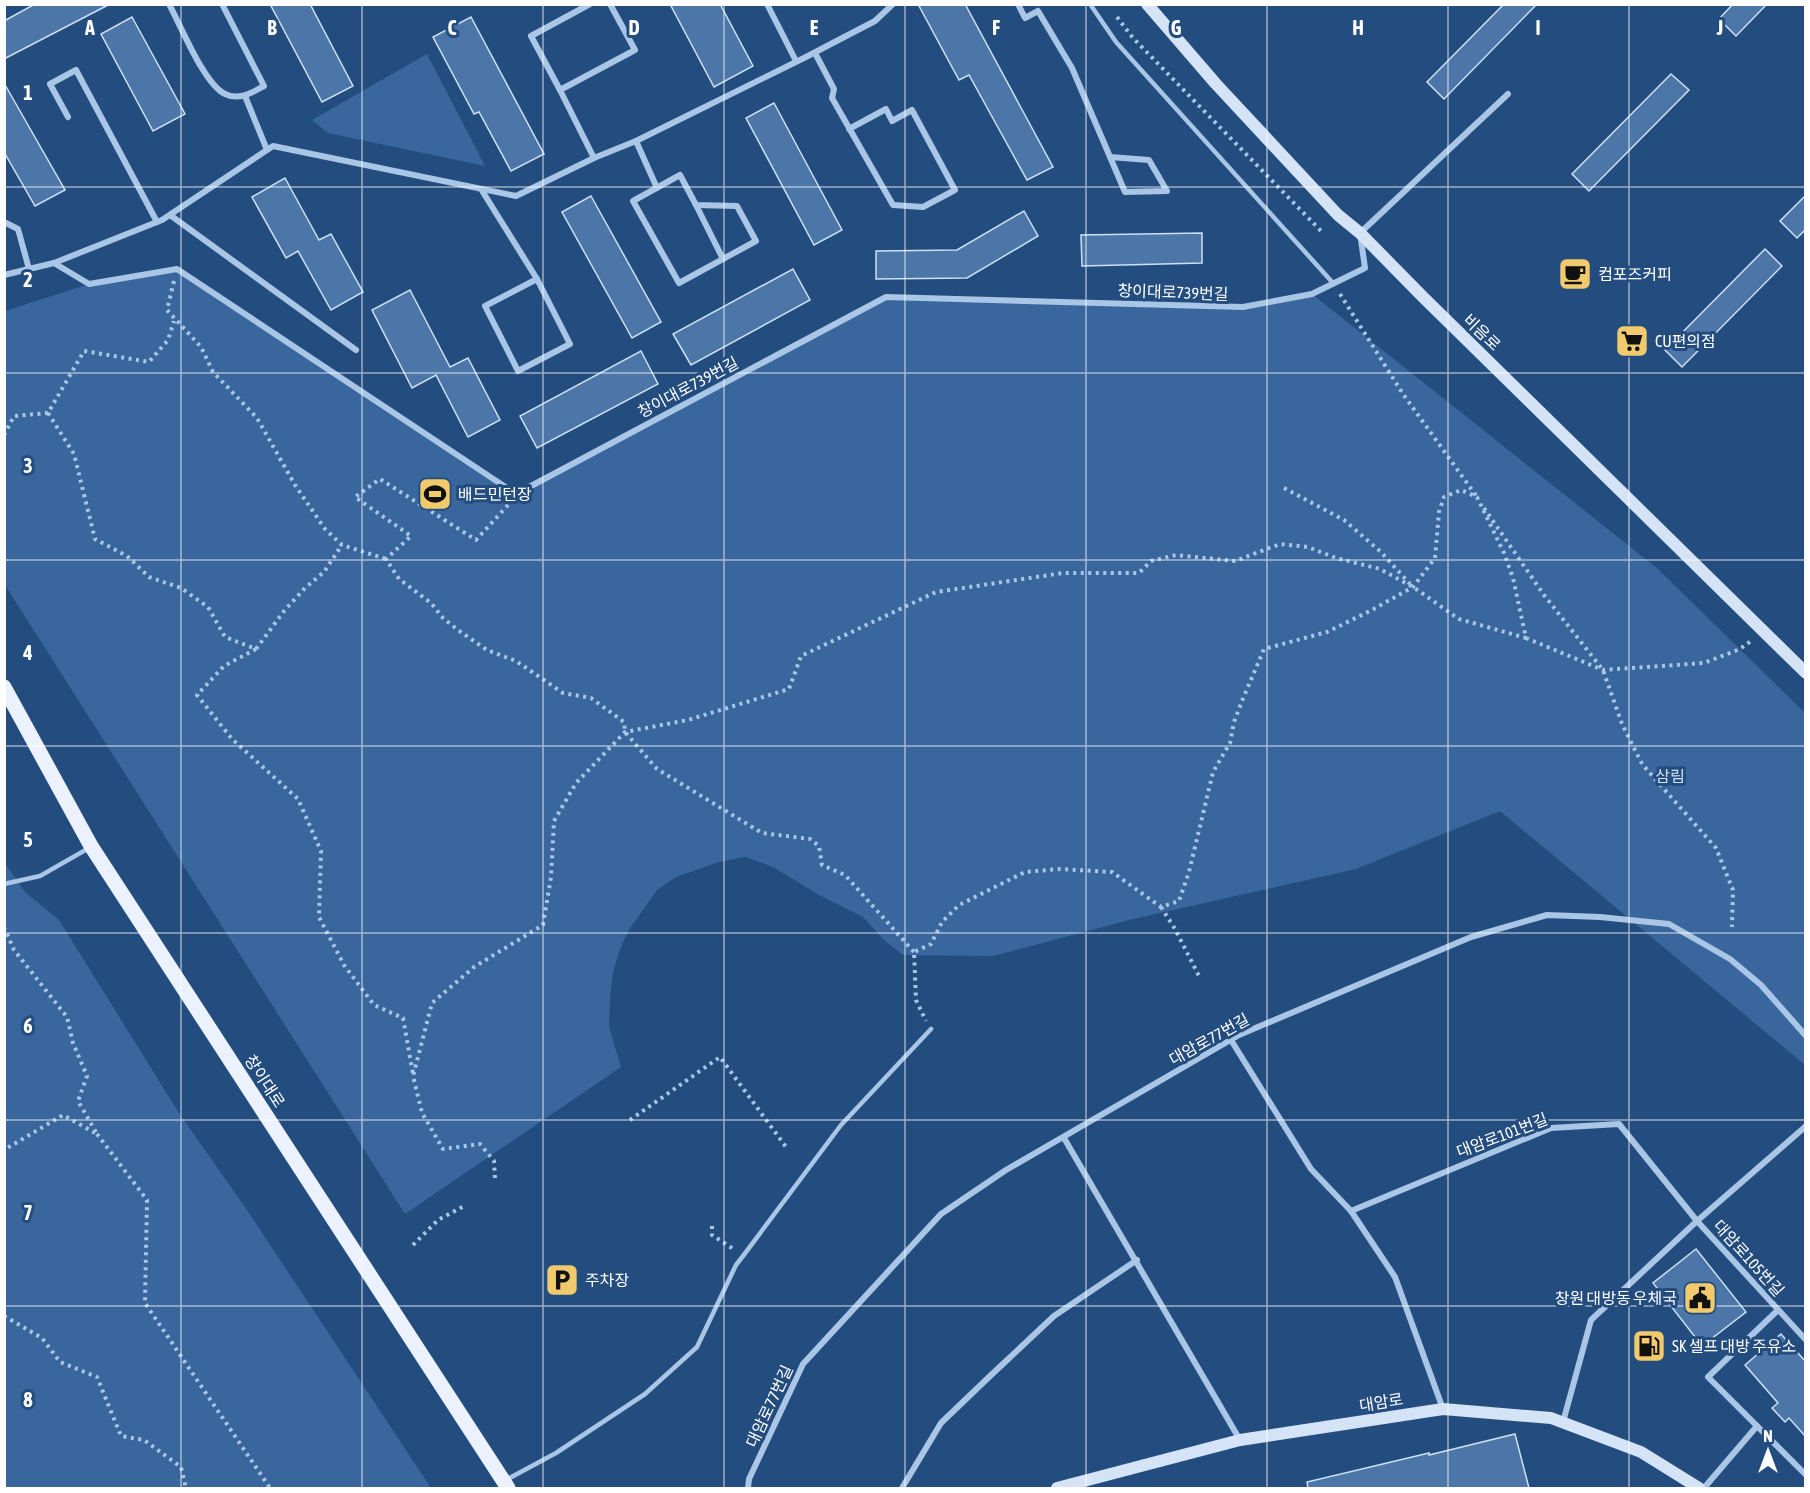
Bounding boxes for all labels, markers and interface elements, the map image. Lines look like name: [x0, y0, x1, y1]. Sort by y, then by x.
text: A: [84, 16, 95, 39]
text: B: [267, 16, 277, 39]
text: C: [448, 16, 457, 39]
text: D: [628, 16, 640, 39]
text: E: [810, 16, 819, 39]
text: F: [992, 16, 1000, 39]
text: G: [1171, 16, 1182, 39]
text: H: [1352, 16, 1364, 39]
text: I: [1535, 16, 1541, 39]
text: J: [1716, 16, 1723, 39]
text: 1: [23, 81, 33, 104]
cafe icon: 컴포즈커피: [1557, 256, 1593, 292]
place label: 컴포즈커피: [1598, 265, 1672, 283]
text: 2: [23, 268, 33, 291]
street label: 창이대로739번길: [1117, 281, 1229, 303]
street label: 비음로: [1460, 310, 1504, 354]
supermarket icon: CU편의점: [1614, 323, 1650, 359]
place label: CU편의점: [1655, 332, 1716, 350]
street label: 창이대로739번길: [635, 353, 741, 421]
text: 3: [23, 454, 33, 477]
sports icon: 배드민턴장: [417, 476, 453, 512]
place label: 배드민턴장: [458, 485, 532, 503]
text: 4: [22, 641, 33, 664]
park label: 삼림: [1655, 767, 1685, 785]
text: 5: [23, 828, 33, 851]
street label: 대암로77번길: [1166, 1010, 1252, 1068]
text: 6: [23, 1014, 33, 1037]
street label: 창이대로: [241, 1051, 289, 1111]
street label: 대암로101번길: [1454, 1109, 1550, 1161]
text: 7: [23, 1201, 33, 1224]
street label: 대암로105번길: [1710, 1216, 1788, 1300]
parking icon: 주차장: [544, 1262, 580, 1298]
place label: 주차장: [585, 1271, 629, 1289]
public building icon: 창원 대방동 우체국: [1682, 1280, 1718, 1316]
place label: 창원 대방동 우체국: [1555, 1289, 1677, 1307]
fuel station icon: SK 셀프 대방 주유소: [1631, 1328, 1667, 1364]
place label: SK 셀프 대방 주유소: [1672, 1337, 1796, 1355]
street label: 대암로77번길: [742, 1362, 796, 1450]
text: 8: [23, 1388, 33, 1411]
street label: 대암로: [1358, 1390, 1404, 1414]
north arrow: [1738, 1421, 1798, 1481]
text: N: [1763, 1427, 1773, 1445]

